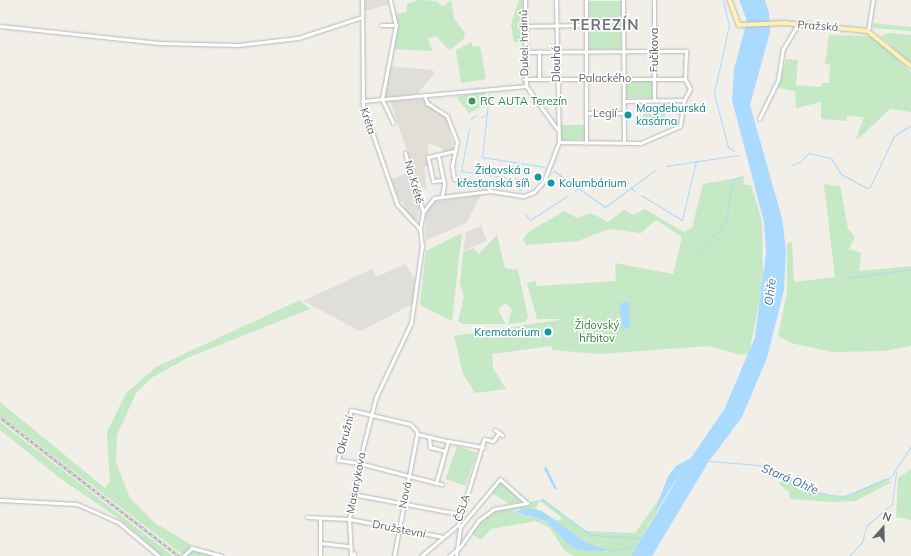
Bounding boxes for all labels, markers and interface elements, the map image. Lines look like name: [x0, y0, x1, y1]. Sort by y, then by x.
street label: Dukel. hrdinů: [517, 10, 531, 76]
district label: TEREZÍN: [570, 16, 640, 34]
street label: Pražská: [797, 18, 839, 34]
street label: Fučíkova: [647, 28, 661, 72]
street label: Dlouhá: [549, 46, 563, 82]
street label: Palackého: [579, 71, 631, 85]
place label: RC AUTA Terezín: [480, 94, 567, 108]
marker: RC AUTA Terezín: [467, 96, 477, 106]
place label: Magdeburská kasárna: [636, 102, 706, 128]
street label: Kréta: [358, 106, 378, 136]
street label: Legií: [593, 106, 617, 120]
marker: Magdeburská kasárna: [623, 110, 633, 120]
street label: Na Krétě: [402, 159, 426, 205]
place label: Židovská a křesťanská síň: [457, 164, 530, 190]
marker: Židovská a křesťanská síň: [533, 172, 543, 182]
place label: Kolumbárium: [559, 176, 627, 190]
marker: Kolumbárium: [546, 178, 556, 188]
water label: Ohře: [761, 278, 779, 306]
park label: Židovský hřbitov: [575, 319, 619, 345]
place label: Krematorium: [474, 325, 540, 339]
marker: Krematorium: [543, 327, 553, 337]
street label: Okružní: [334, 414, 356, 456]
street label: Masarykova: [344, 451, 368, 515]
water label: Stará Ohře: [759, 461, 821, 497]
street label: Nová: [396, 481, 414, 509]
street label: ČSLA: [452, 493, 472, 523]
north arrow: [863, 508, 903, 548]
text: N: [881, 509, 893, 525]
street label: Družstevní: [371, 517, 427, 541]

